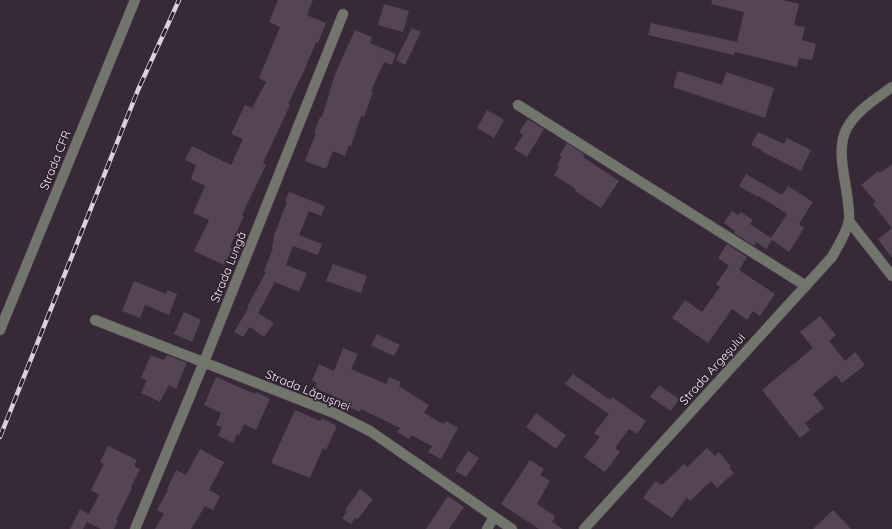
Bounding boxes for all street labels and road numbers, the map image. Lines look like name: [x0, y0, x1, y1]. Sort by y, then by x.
street label: Strada CFR: [36, 128, 74, 192]
street label: Strada Lungă: [207, 229, 249, 305]
street label: Strada Argeșului: [676, 330, 748, 408]
street label: Strada Lăpușnei: [263, 366, 353, 414]

